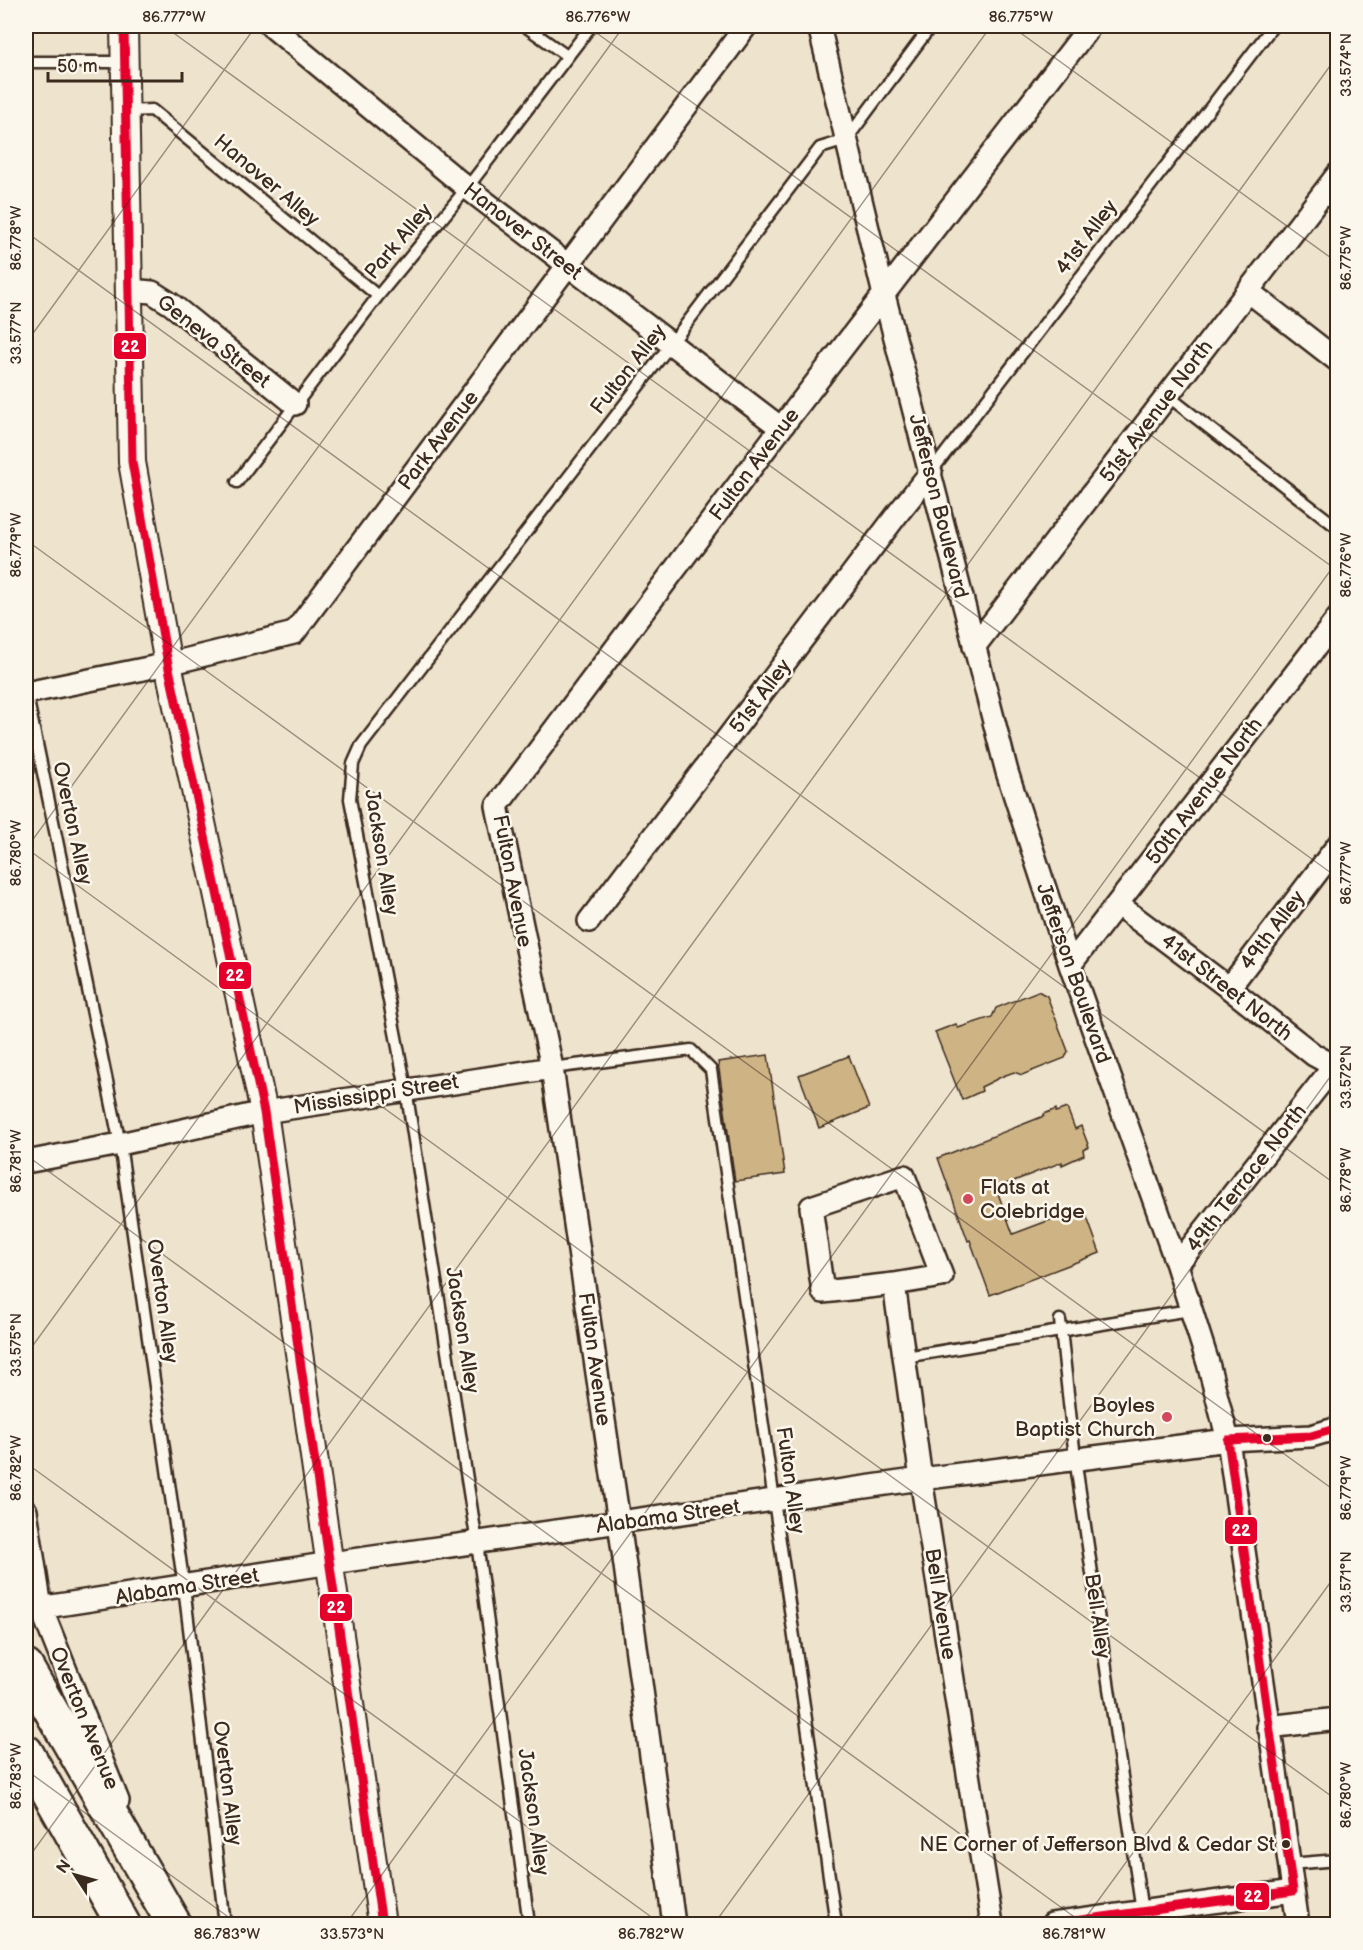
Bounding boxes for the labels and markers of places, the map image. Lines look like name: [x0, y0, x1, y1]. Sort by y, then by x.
place label: Flats at Colebridge: [980, 1175, 1085, 1224]
marker: Flats at Colebridge: [961, 1192, 975, 1206]
place label: Boyles Baptist Church: [1015, 1393, 1155, 1442]
marker: Boyles Baptist Church: [1160, 1410, 1174, 1424]
unlabelled marker: [1261, 1432, 1273, 1444]
place label: NE Corner of Jefferson Blvd & Cedar St: [920, 1833, 1275, 1857]
marker: NE Corner of Jefferson Blvd & Cedar St: [1280, 1838, 1292, 1850]

